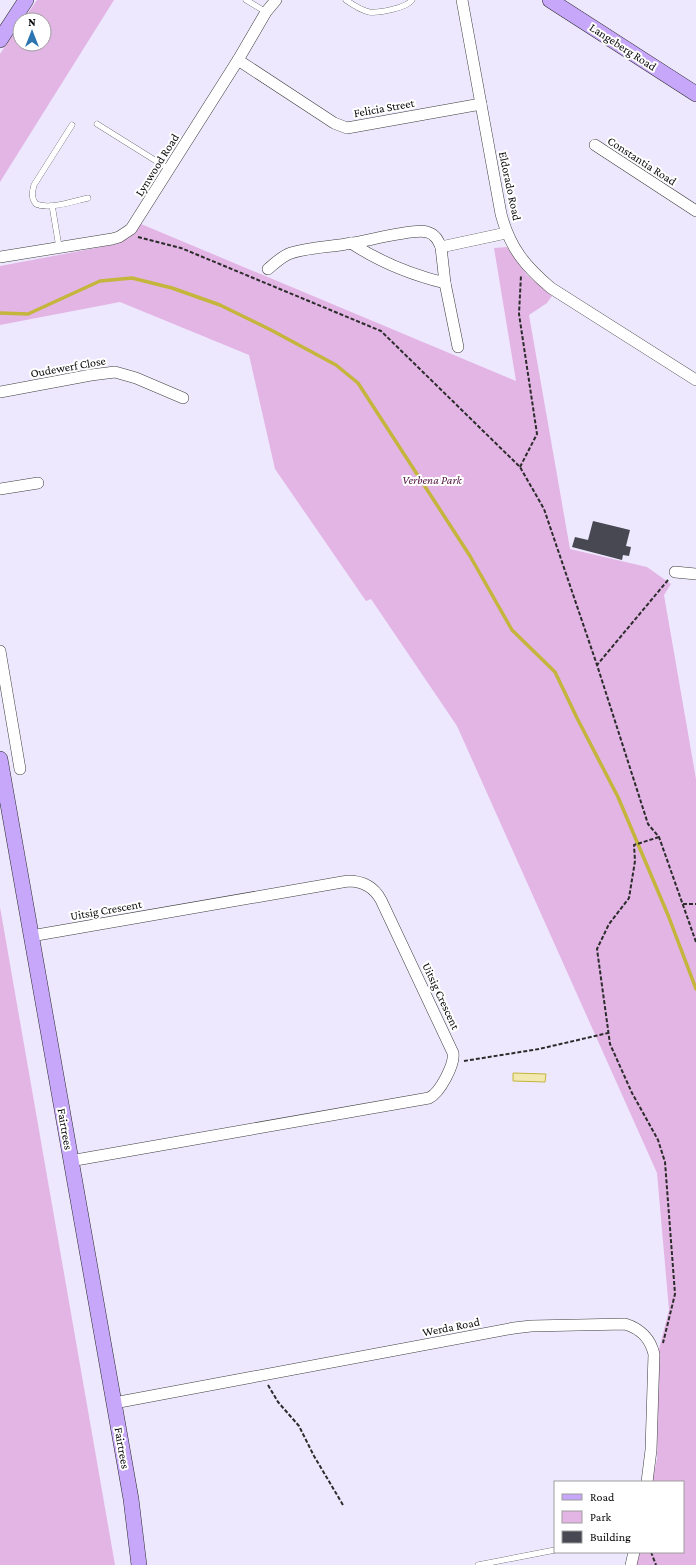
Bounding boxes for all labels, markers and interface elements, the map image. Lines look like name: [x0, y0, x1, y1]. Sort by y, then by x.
north arrow: [12, 12, 52, 52]
text: N: [28, 16, 36, 28]
street label: Langeberg Road: [587, 20, 660, 74]
street label: Felicia Street: [353, 96, 416, 120]
street label: Lynwood Road: [132, 131, 182, 199]
street label: Constantia Road: [605, 134, 680, 189]
street label: Eldorado Road: [496, 150, 524, 223]
street label: Oudewerf Close: [29, 353, 107, 381]
park label: Verbena Park: [402, 473, 463, 487]
street label: Uitsig Crescent: [69, 897, 144, 923]
street label: Uitsig Crescent: [419, 960, 463, 1033]
street label: Fairtrees: [54, 1107, 76, 1151]
street label: Werda Road: [421, 1314, 482, 1339]
street label: Fairtrees: [111, 1426, 133, 1470]
legend: [554, 1481, 684, 1553]
text: Road: [590, 1490, 615, 1504]
text: Park: [590, 1510, 612, 1524]
text: Building: [590, 1530, 631, 1544]

